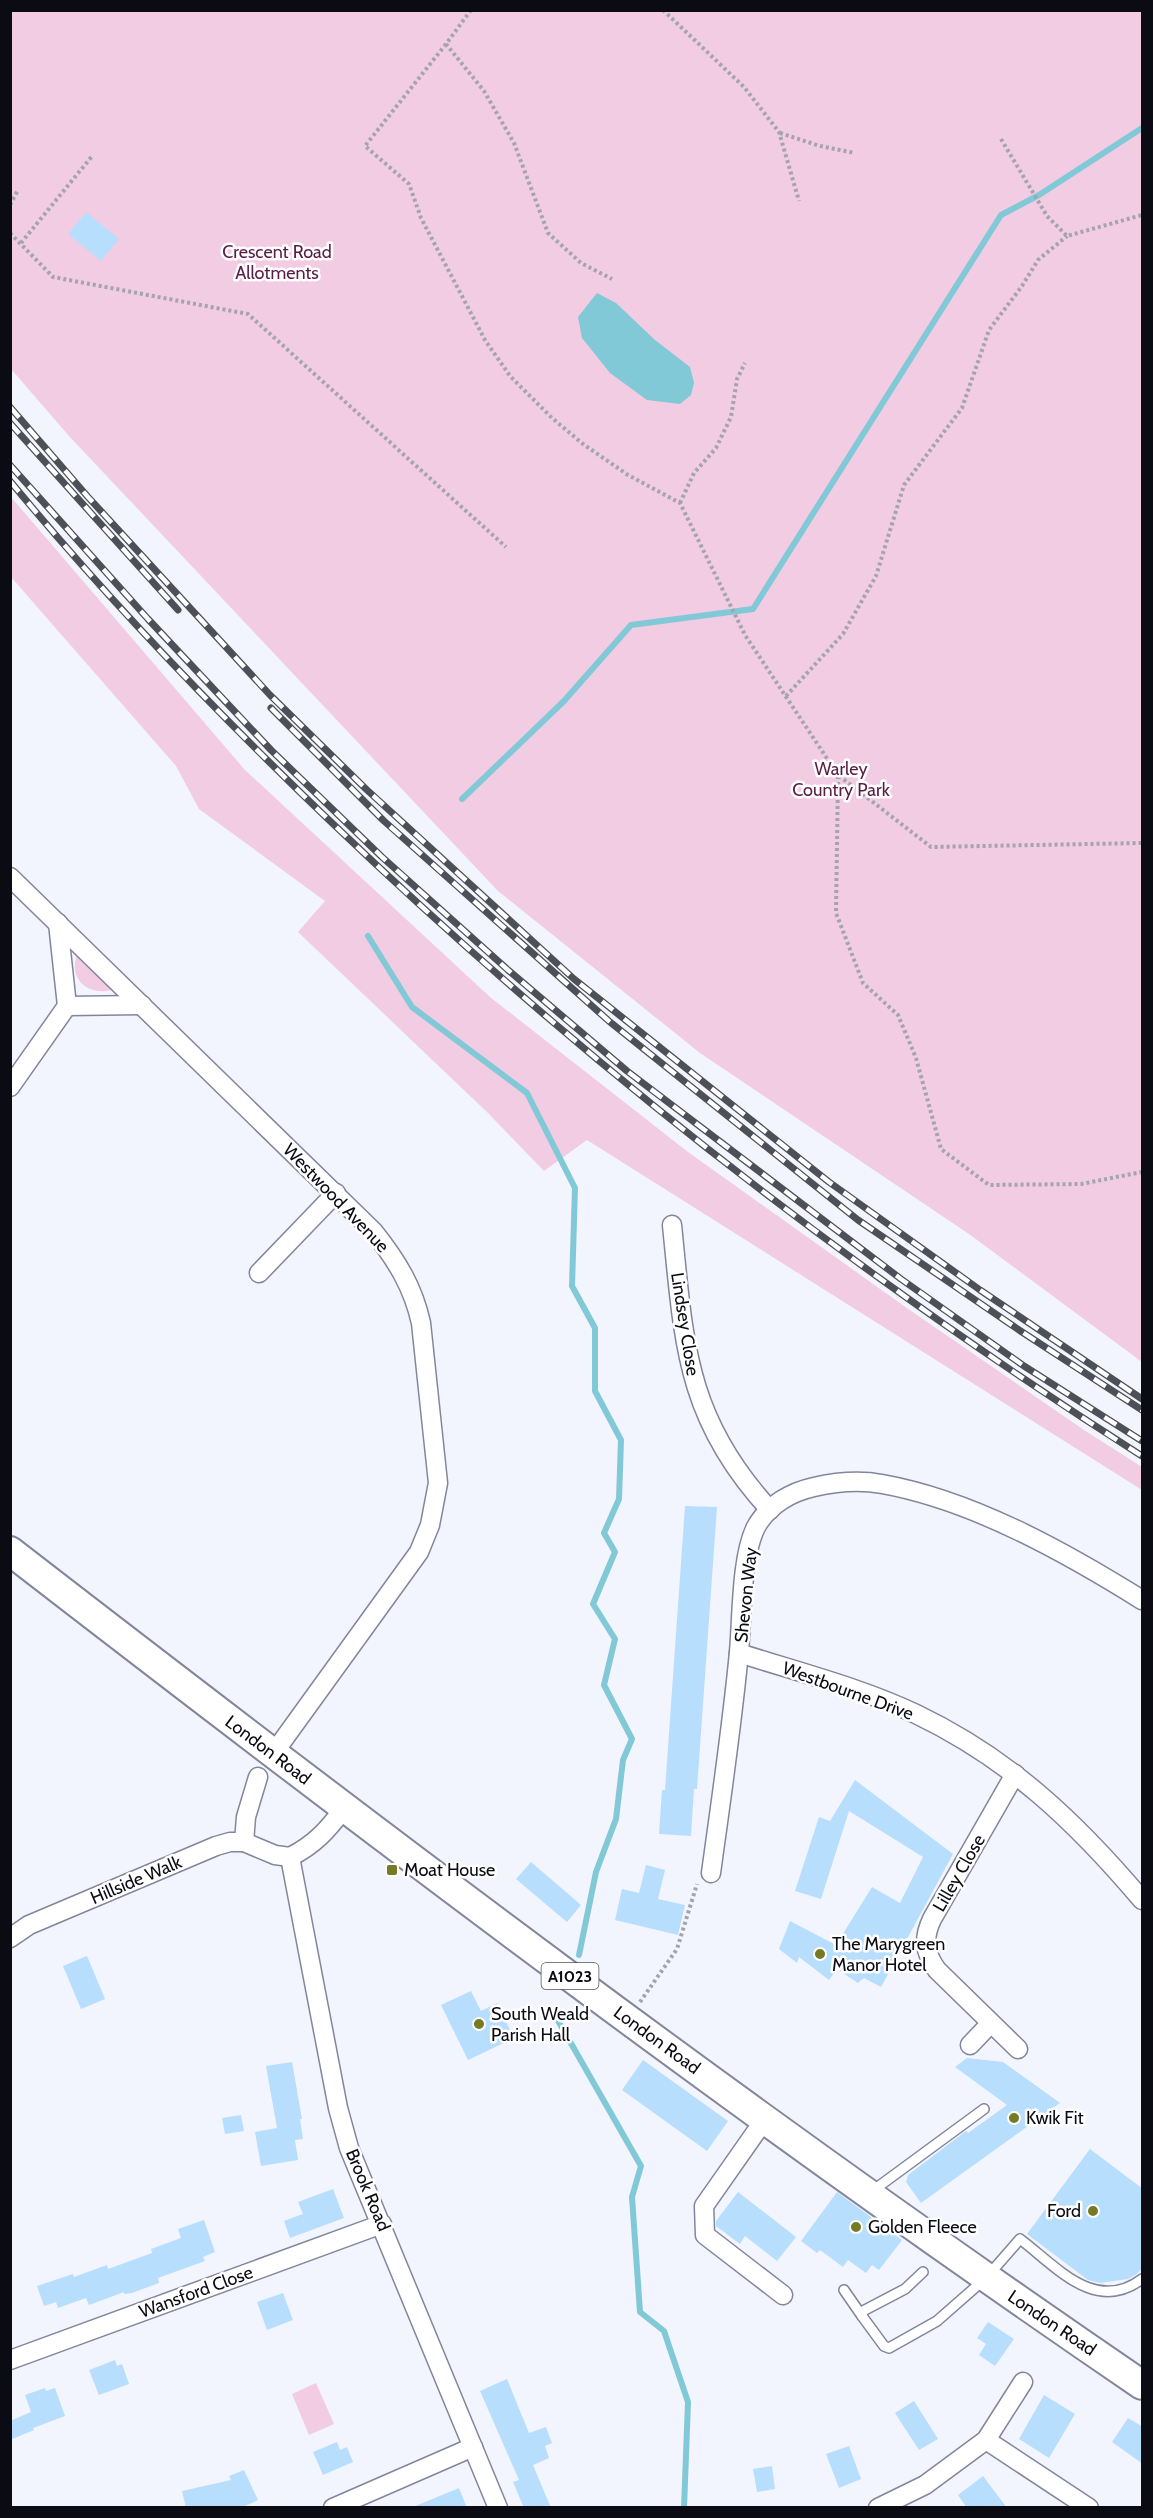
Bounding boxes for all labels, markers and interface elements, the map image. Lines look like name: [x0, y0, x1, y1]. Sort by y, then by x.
park label: Crescent Road Allotments: [222, 241, 332, 284]
park label: Warley Country Park: [792, 758, 891, 801]
street label: Westwood Avenue: [278, 1139, 394, 1257]
street label: Lindsey Close: [666, 1271, 704, 1377]
street label: Shevon Way: [730, 1546, 762, 1644]
street label: Westbourne Drive: [780, 1657, 916, 1725]
street label: London Road: [221, 1711, 315, 1789]
street label: Lilley Close: [928, 1831, 990, 1915]
street label: Hillside Walk: [87, 1851, 186, 1909]
place label: Moat House: [404, 1859, 495, 1881]
marker: Moat House: [385, 1863, 399, 1877]
place label: The Marygreen Manor Hotel: [832, 1933, 945, 1976]
marker: The Marygreen Manor Hotel: [813, 1947, 827, 1961]
road number: A1023: [542, 1963, 598, 1989]
street label: London Road: [609, 2001, 705, 2079]
place label: South Weald Parish Hall: [491, 2003, 589, 2046]
marker: South Weald Parish Hall: [472, 2017, 486, 2031]
place label: Kwik Fit: [1026, 2107, 1084, 2129]
marker: Kwik Fit: [1007, 2111, 1021, 2125]
street label: Brook Road: [341, 2146, 395, 2234]
place label: Ford: [1047, 2200, 1081, 2222]
marker: Ford: [1086, 2204, 1100, 2218]
place label: Golden Fleece: [868, 2216, 977, 2238]
marker: Golden Fleece: [849, 2220, 863, 2234]
street label: Wansford Close: [136, 2261, 256, 2323]
street label: London Road: [1004, 2285, 1100, 2361]

